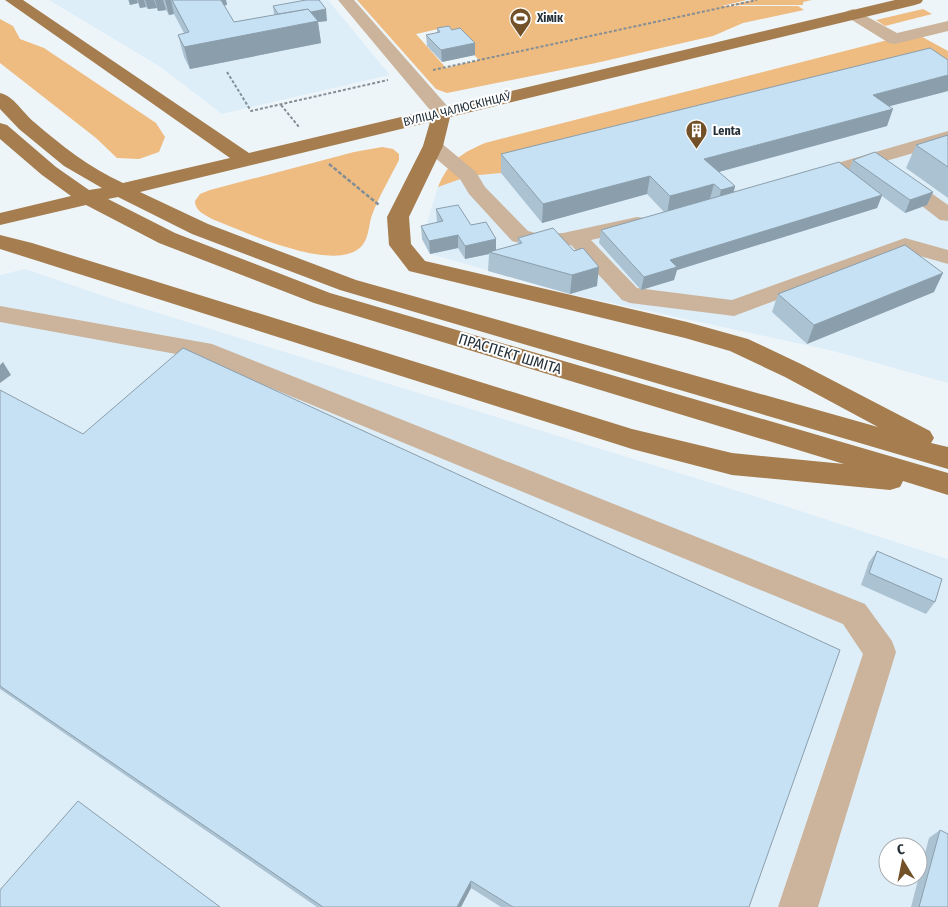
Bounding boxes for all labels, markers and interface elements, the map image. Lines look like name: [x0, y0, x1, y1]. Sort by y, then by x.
sports icon: Хімік: [509, 6, 533, 37]
place label: Хімік: [536, 11, 564, 25]
street label: ВУЛІЦА ЧАЛЮСКІНЦАЎ: [402, 88, 512, 129]
building icon: Lenta: [685, 119, 709, 150]
place label: Lenta: [713, 124, 741, 138]
street label: ПРАСПЕКТ ШМІТА: [456, 330, 564, 378]
north arrow: [878, 837, 928, 887]
text: С: [896, 841, 907, 859]

